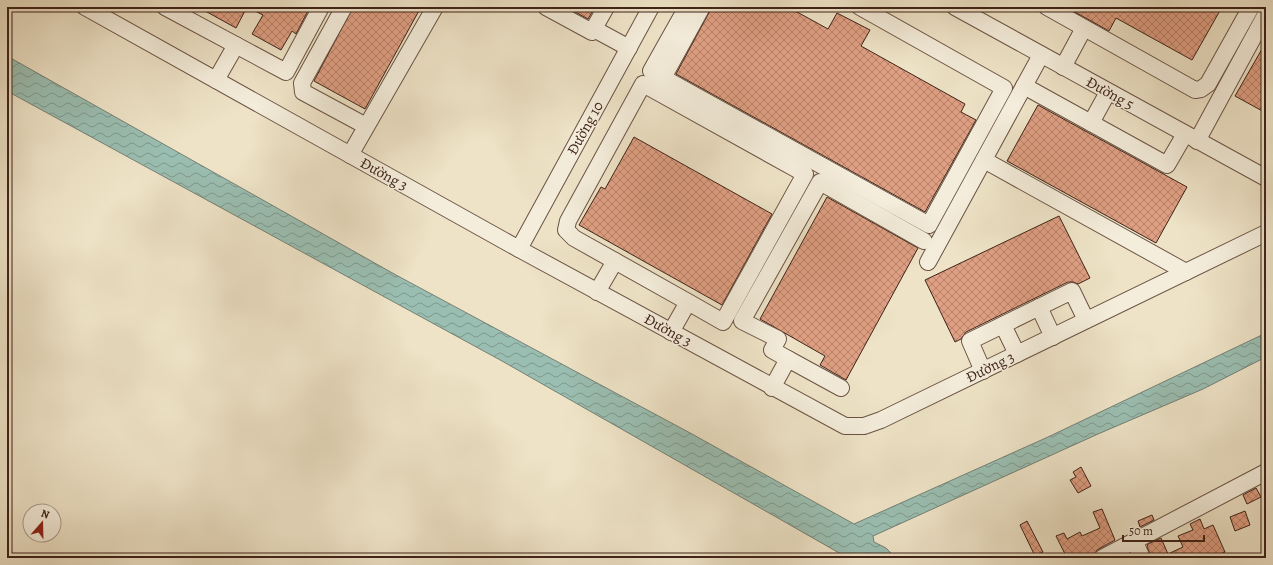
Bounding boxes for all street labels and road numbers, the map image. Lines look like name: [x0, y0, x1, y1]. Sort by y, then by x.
street label: Đường 5: [1082, 72, 1138, 114]
street label: Đường 10: [562, 98, 608, 158]
street label: Đường 3: [357, 153, 411, 195]
street label: Đường 3: [641, 309, 695, 351]
street label: Đường 3: [962, 347, 1018, 387]

